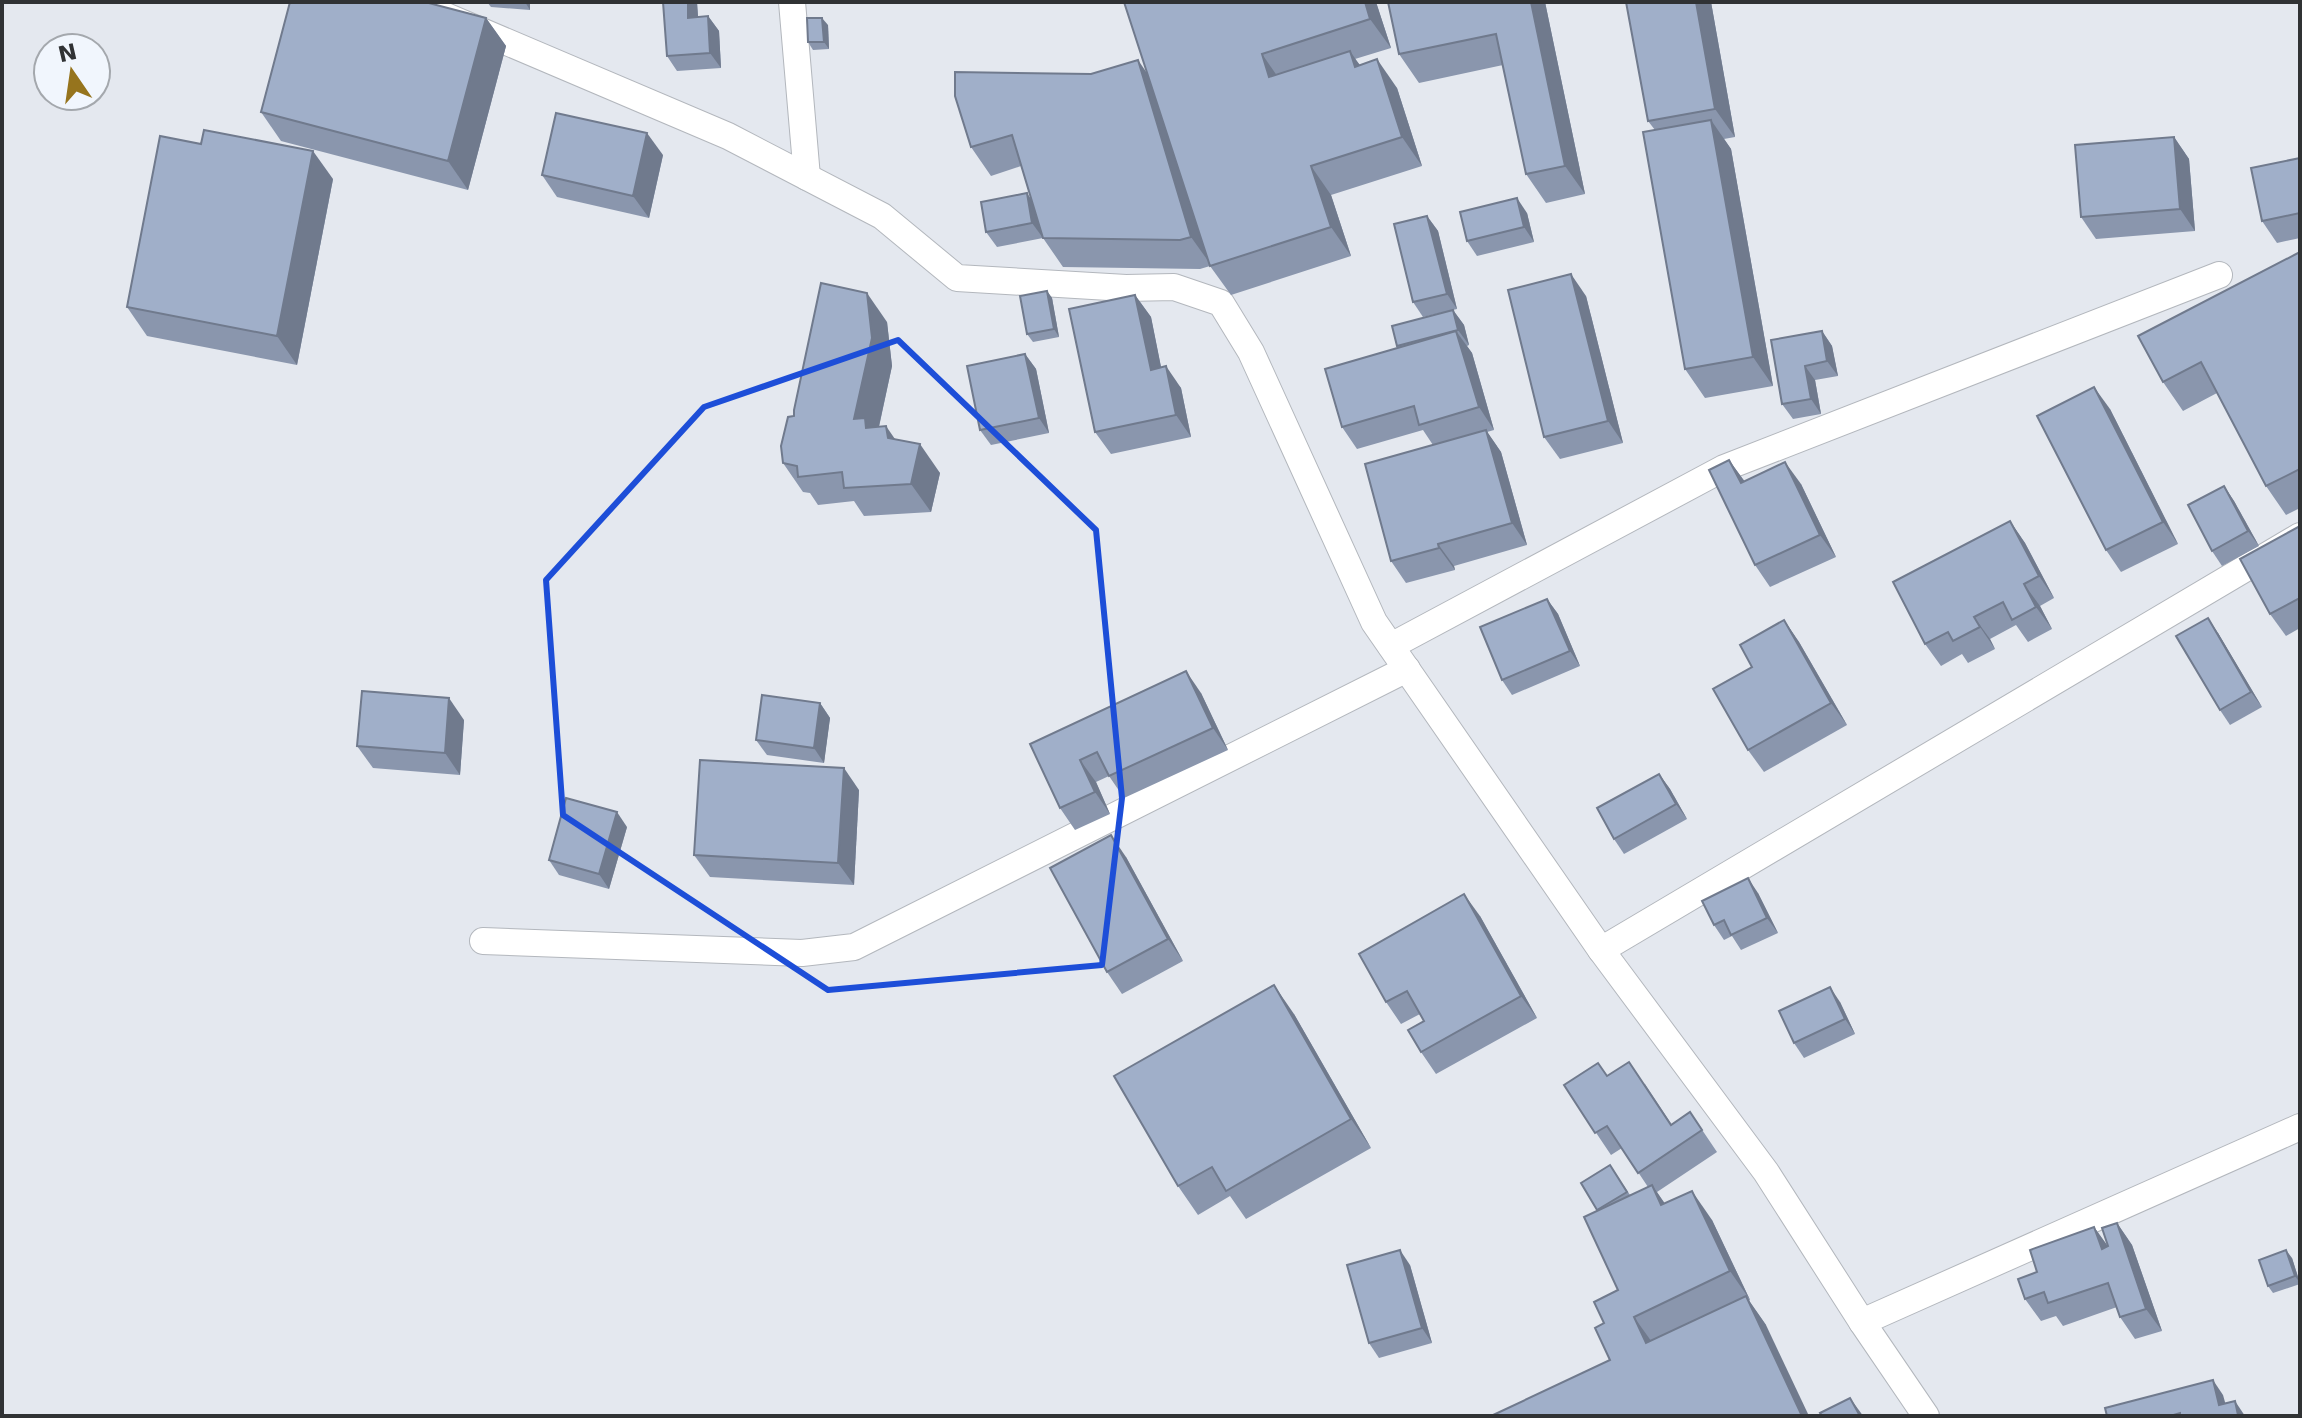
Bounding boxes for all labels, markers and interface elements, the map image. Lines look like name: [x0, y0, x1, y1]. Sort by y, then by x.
north arrow: [32, 32, 112, 112]
text: N: [56, 39, 79, 67]

